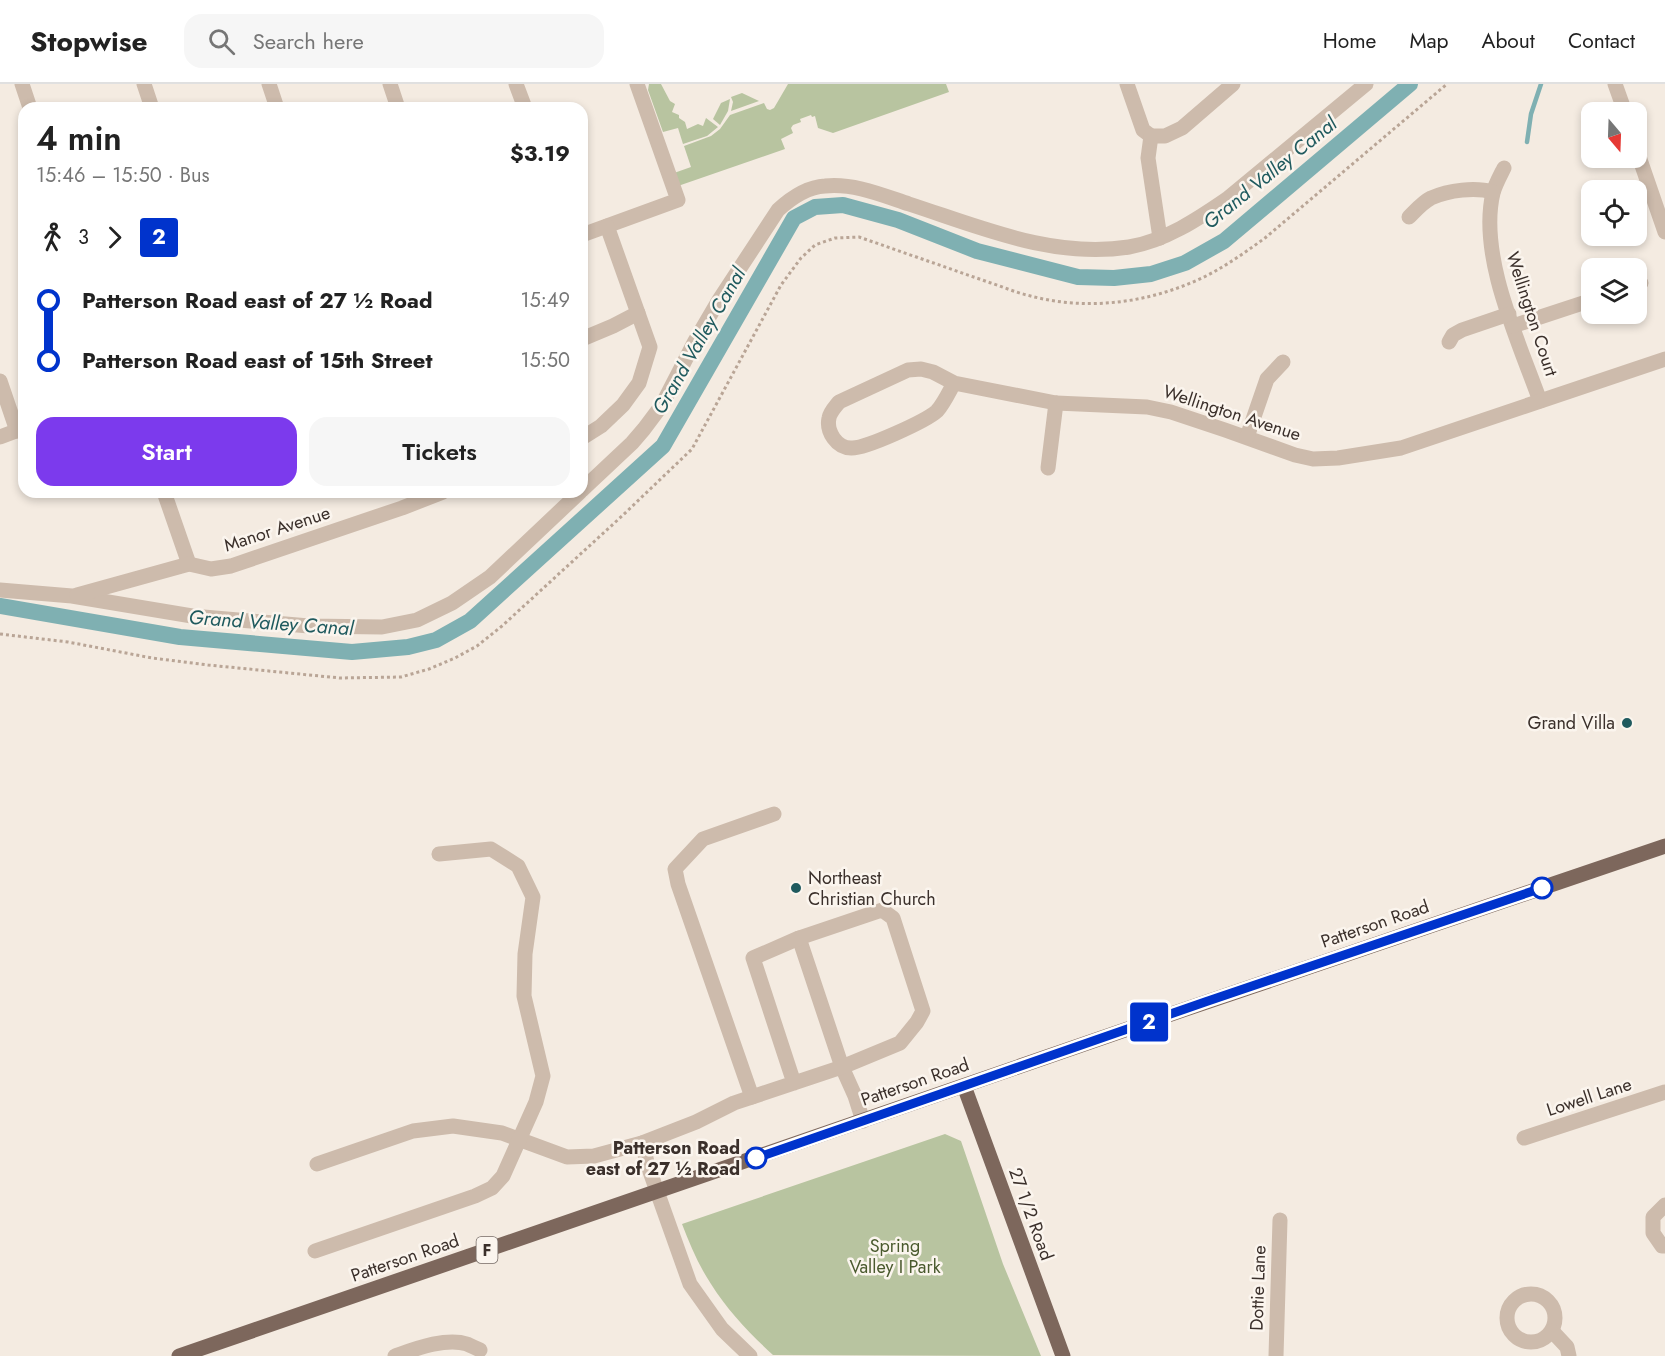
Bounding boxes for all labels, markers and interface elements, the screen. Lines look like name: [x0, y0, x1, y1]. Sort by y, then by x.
search box: [184, 14, 604, 68]
text: Stopwise: [30, 21, 148, 62]
icon: search: [205, 25, 238, 58]
text: Search here: [253, 25, 364, 57]
text: Home: [1323, 26, 1376, 56]
text: Map: [1409, 26, 1449, 56]
text: About: [1482, 26, 1535, 56]
text: Contact: [1568, 26, 1635, 56]
north arrow: [1581, 102, 1647, 168]
map controls: [1581, 102, 1647, 324]
water label: Grand Valley Canal: [1197, 109, 1344, 236]
text: 4 min: [36, 115, 122, 162]
text: $3.19: [510, 137, 570, 169]
text: 15:46 – 15:50 · Bus: [36, 161, 210, 190]
button: locate: [1581, 180, 1647, 246]
icon: walk: [36, 221, 69, 254]
icon: forward: [98, 221, 131, 254]
text: 2: [152, 222, 166, 252]
text: 3: [78, 223, 89, 252]
street label: Wellington Court: [1500, 248, 1565, 380]
button: layers: [1581, 258, 1647, 324]
water label: Grand Valley Canal: [645, 261, 754, 420]
text: Patterson Road east of 27 ½ Road: [82, 284, 433, 316]
text: 15:49: [521, 286, 570, 315]
text: Patterson Road east of 15th Street: [82, 344, 432, 376]
text: 15:50: [520, 346, 570, 375]
street label: Wellington Avenue: [1160, 378, 1304, 448]
button: Start: [36, 417, 297, 486]
button: Tickets: [309, 417, 570, 486]
street label: Manor Avenue: [221, 500, 333, 558]
water label: Grand Valley Canal: [188, 603, 356, 643]
place label: Grand Villa: [1528, 710, 1615, 736]
marker: Grand Villa: [1620, 716, 1634, 730]
place label: Northeast Christian Church: [808, 865, 936, 912]
unlabelled marker: [1531, 877, 1553, 899]
marker: Northeast Christian Church: [789, 881, 803, 895]
street label: Patterson Road: [1317, 893, 1433, 955]
line badge: 2: [1130, 1002, 1168, 1042]
text: 2: [1142, 1007, 1156, 1037]
street label: Patterson Road: [857, 1051, 973, 1113]
street label: Lowell Lane: [1543, 1071, 1635, 1123]
place label: Patterson Road east of 27 ½ Road: [586, 1135, 740, 1182]
marker: Patterson Road east of 27 ½ Road: [745, 1147, 767, 1169]
street label: 27 1/2 Road: [1002, 1164, 1060, 1264]
street label: Patterson Road: [347, 1227, 463, 1289]
park label: Spring Valley I Park: [849, 1233, 941, 1280]
road number: F: [476, 1237, 498, 1263]
street label: Dottie Lane: [1244, 1245, 1272, 1331]

